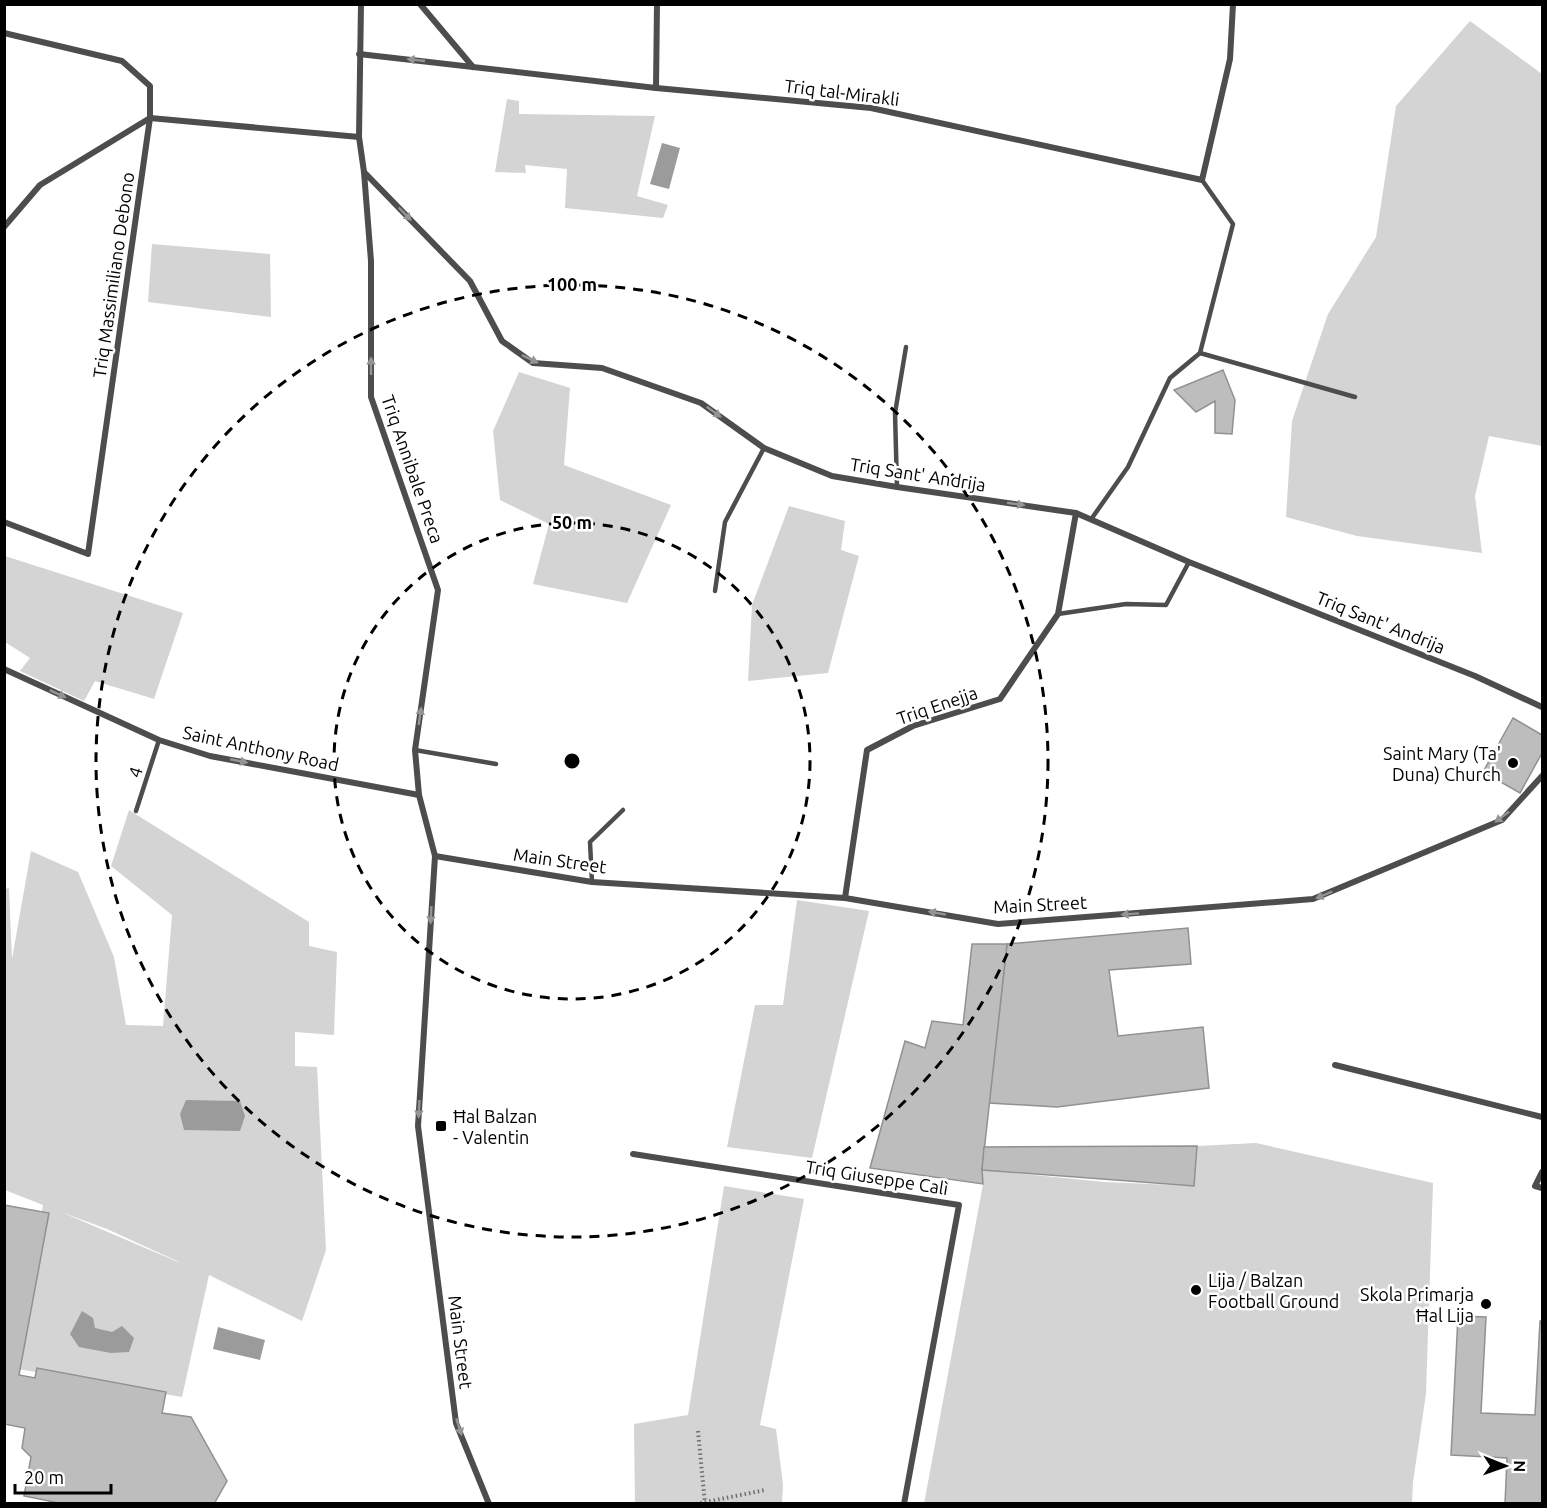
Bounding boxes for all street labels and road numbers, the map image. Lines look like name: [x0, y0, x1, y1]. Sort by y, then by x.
street label: Triq tal-Mirakli: [783, 75, 901, 109]
street label: Triq Massimiliano Debono: [89, 171, 137, 379]
street label: Triq Annibale Preca: [378, 392, 448, 546]
street label: Triq Sant' Andrija: [849, 453, 987, 495]
street label: Triq Sant' Andrija: [1314, 587, 1448, 657]
street label: Triq Enejja: [894, 682, 980, 728]
street label: Saint Anthony Road: [181, 722, 341, 774]
street label: 4: [124, 764, 146, 780]
street label: Main Street: [512, 844, 608, 876]
street label: Main Street: [993, 892, 1087, 916]
street label: Triq Giuseppe Calì: [804, 1156, 950, 1198]
street label: Main Street: [445, 1294, 477, 1390]

